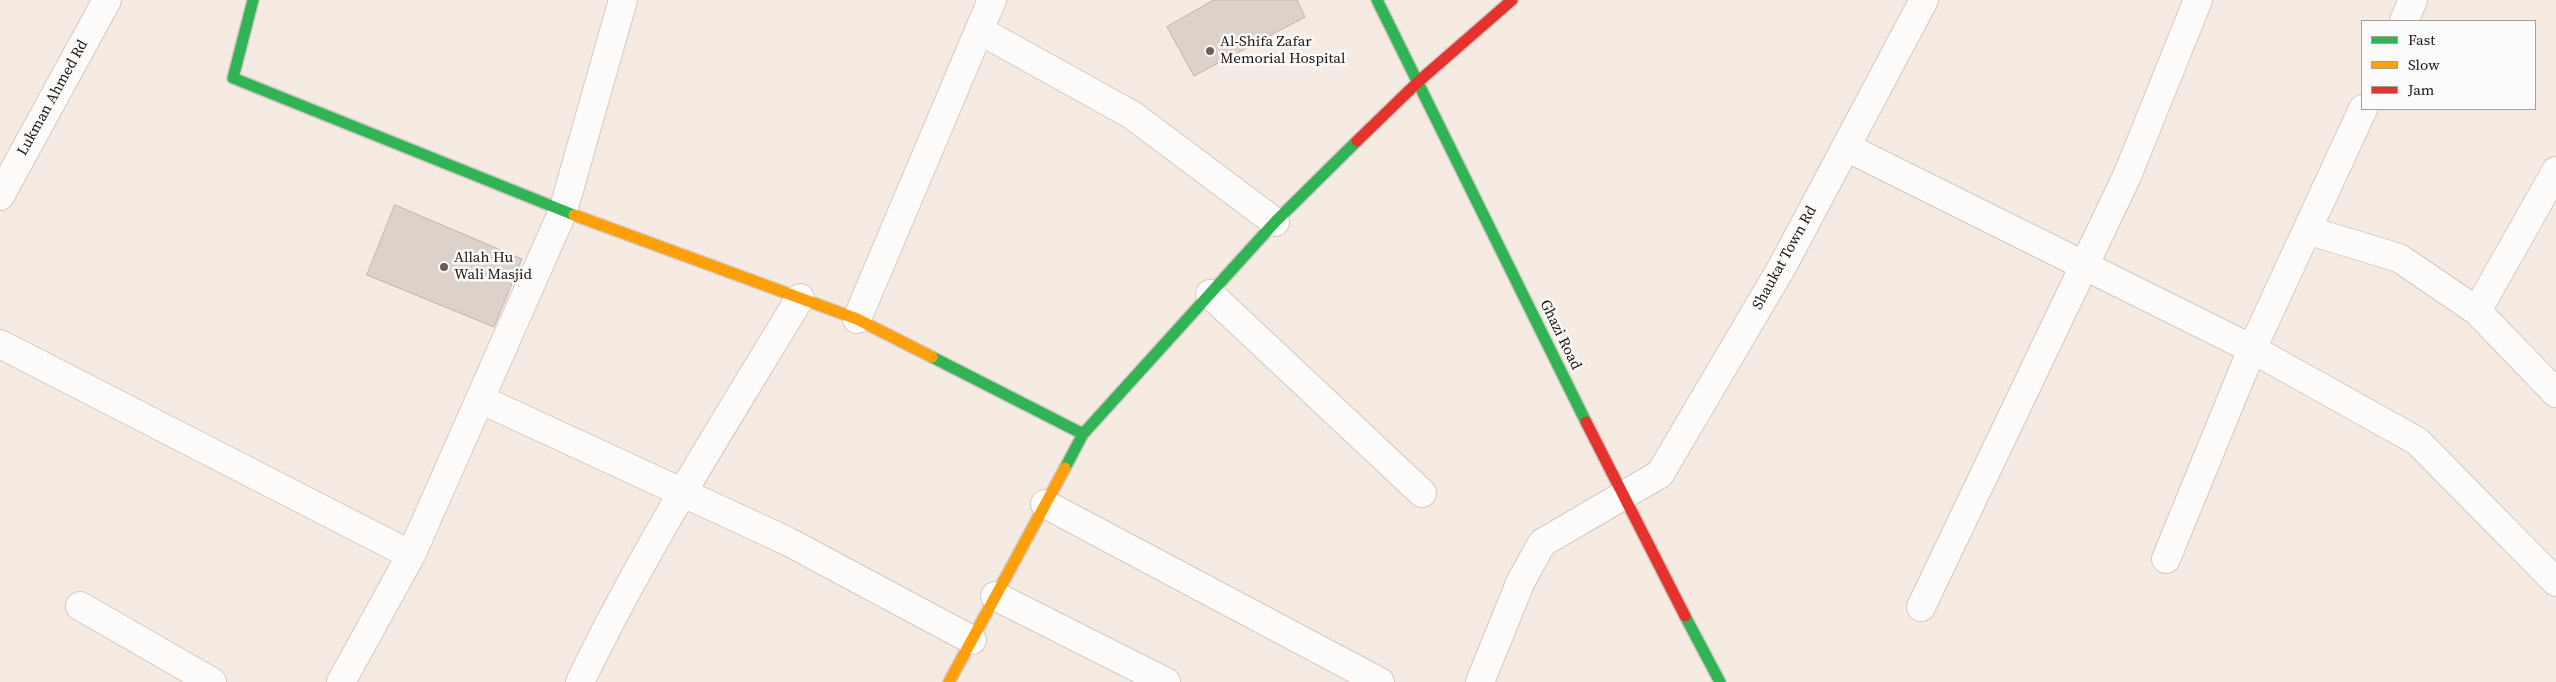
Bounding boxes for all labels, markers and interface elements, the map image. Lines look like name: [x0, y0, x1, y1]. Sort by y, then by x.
legend: [2361, 20, 2536, 110]
text: Fast: [2408, 29, 2435, 50]
place label: Al-Shifa Zafar Memorial Hospital: [1220, 33, 1345, 68]
street label: Lukman Ahmed Rd: [14, 37, 92, 159]
marker: Al-Shifa Zafar Memorial Hospital: [1204, 45, 1216, 57]
text: Slow: [2408, 54, 2440, 75]
text: Jam: [2408, 79, 2434, 100]
street label: Shaukat Town Rd: [1749, 203, 1821, 313]
place label: Allah Hu Wali Masjid: [454, 249, 532, 284]
marker: Allah Hu Wali Masjid: [438, 261, 450, 273]
street label: Ghazi Road: [1535, 297, 1585, 373]

